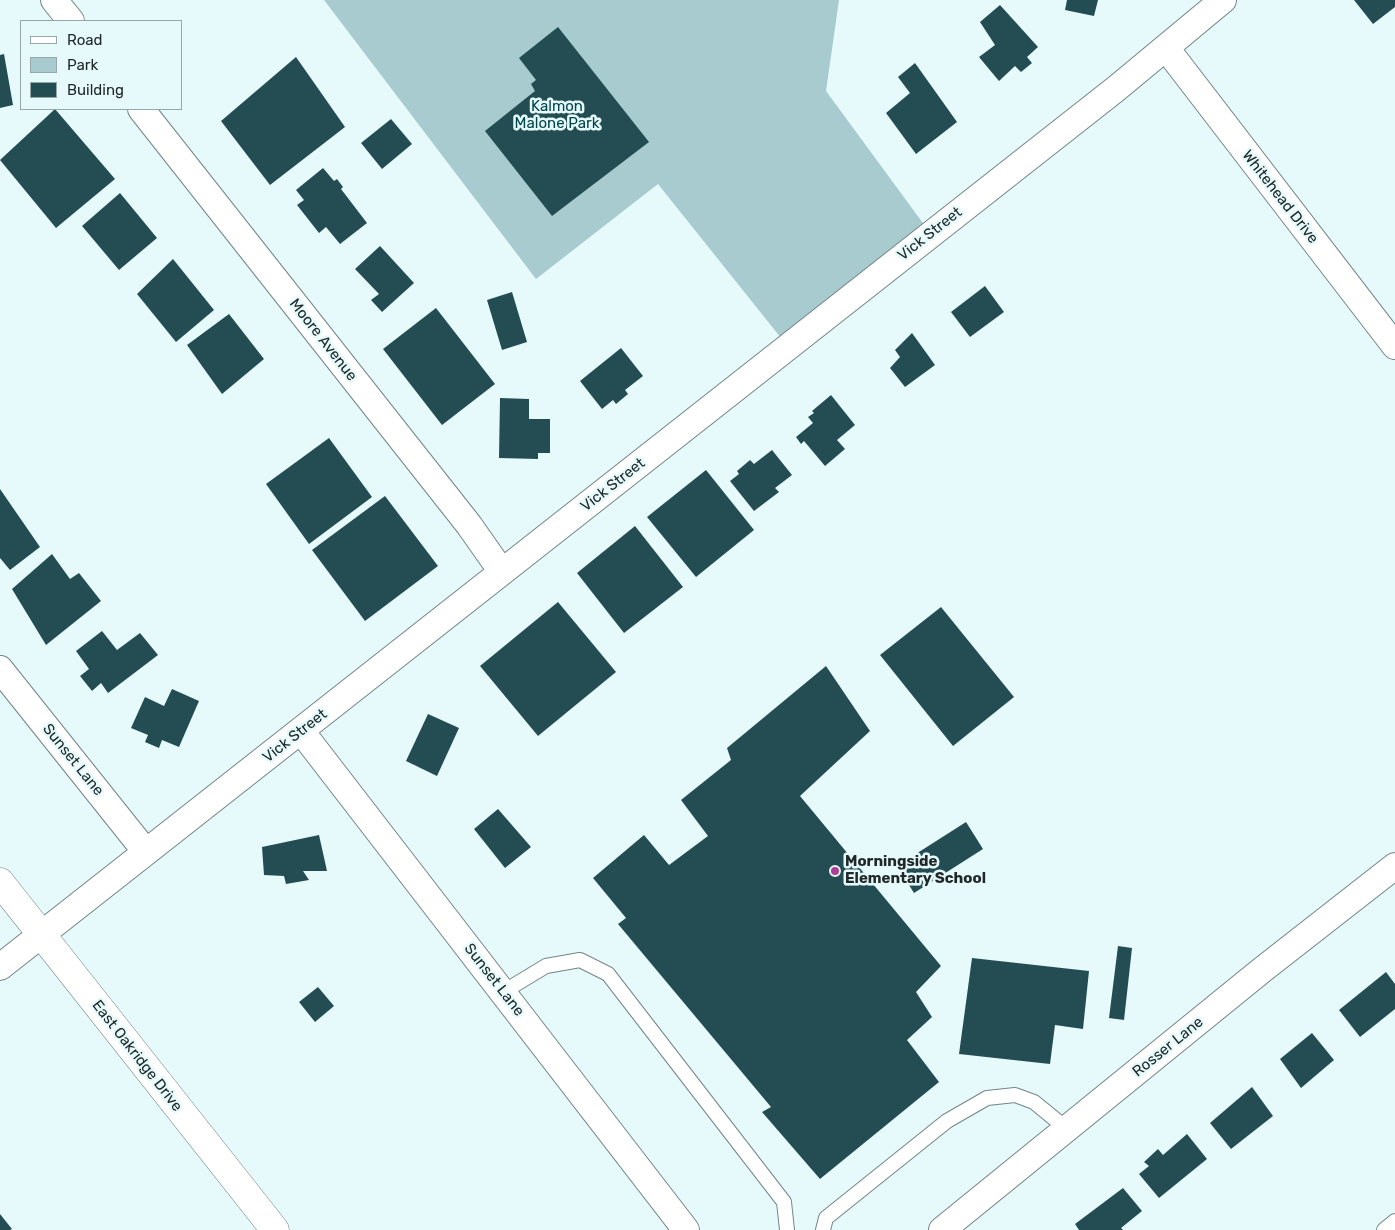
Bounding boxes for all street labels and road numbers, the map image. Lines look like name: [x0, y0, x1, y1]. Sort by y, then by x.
street label: Whitehead Drive: [1238, 147, 1322, 247]
street label: Vick Street: [894, 203, 966, 265]
street label: Moore Avenue: [285, 295, 361, 385]
street label: Vick Street: [577, 454, 649, 516]
street label: Vick Street: [259, 705, 331, 767]
street label: Sunset Lane: [39, 720, 107, 800]
street label: Sunset Lane: [460, 940, 528, 1020]
street label: East Oakridge Drive: [88, 997, 186, 1115]
street label: Rosser Lane: [1129, 1013, 1207, 1081]

